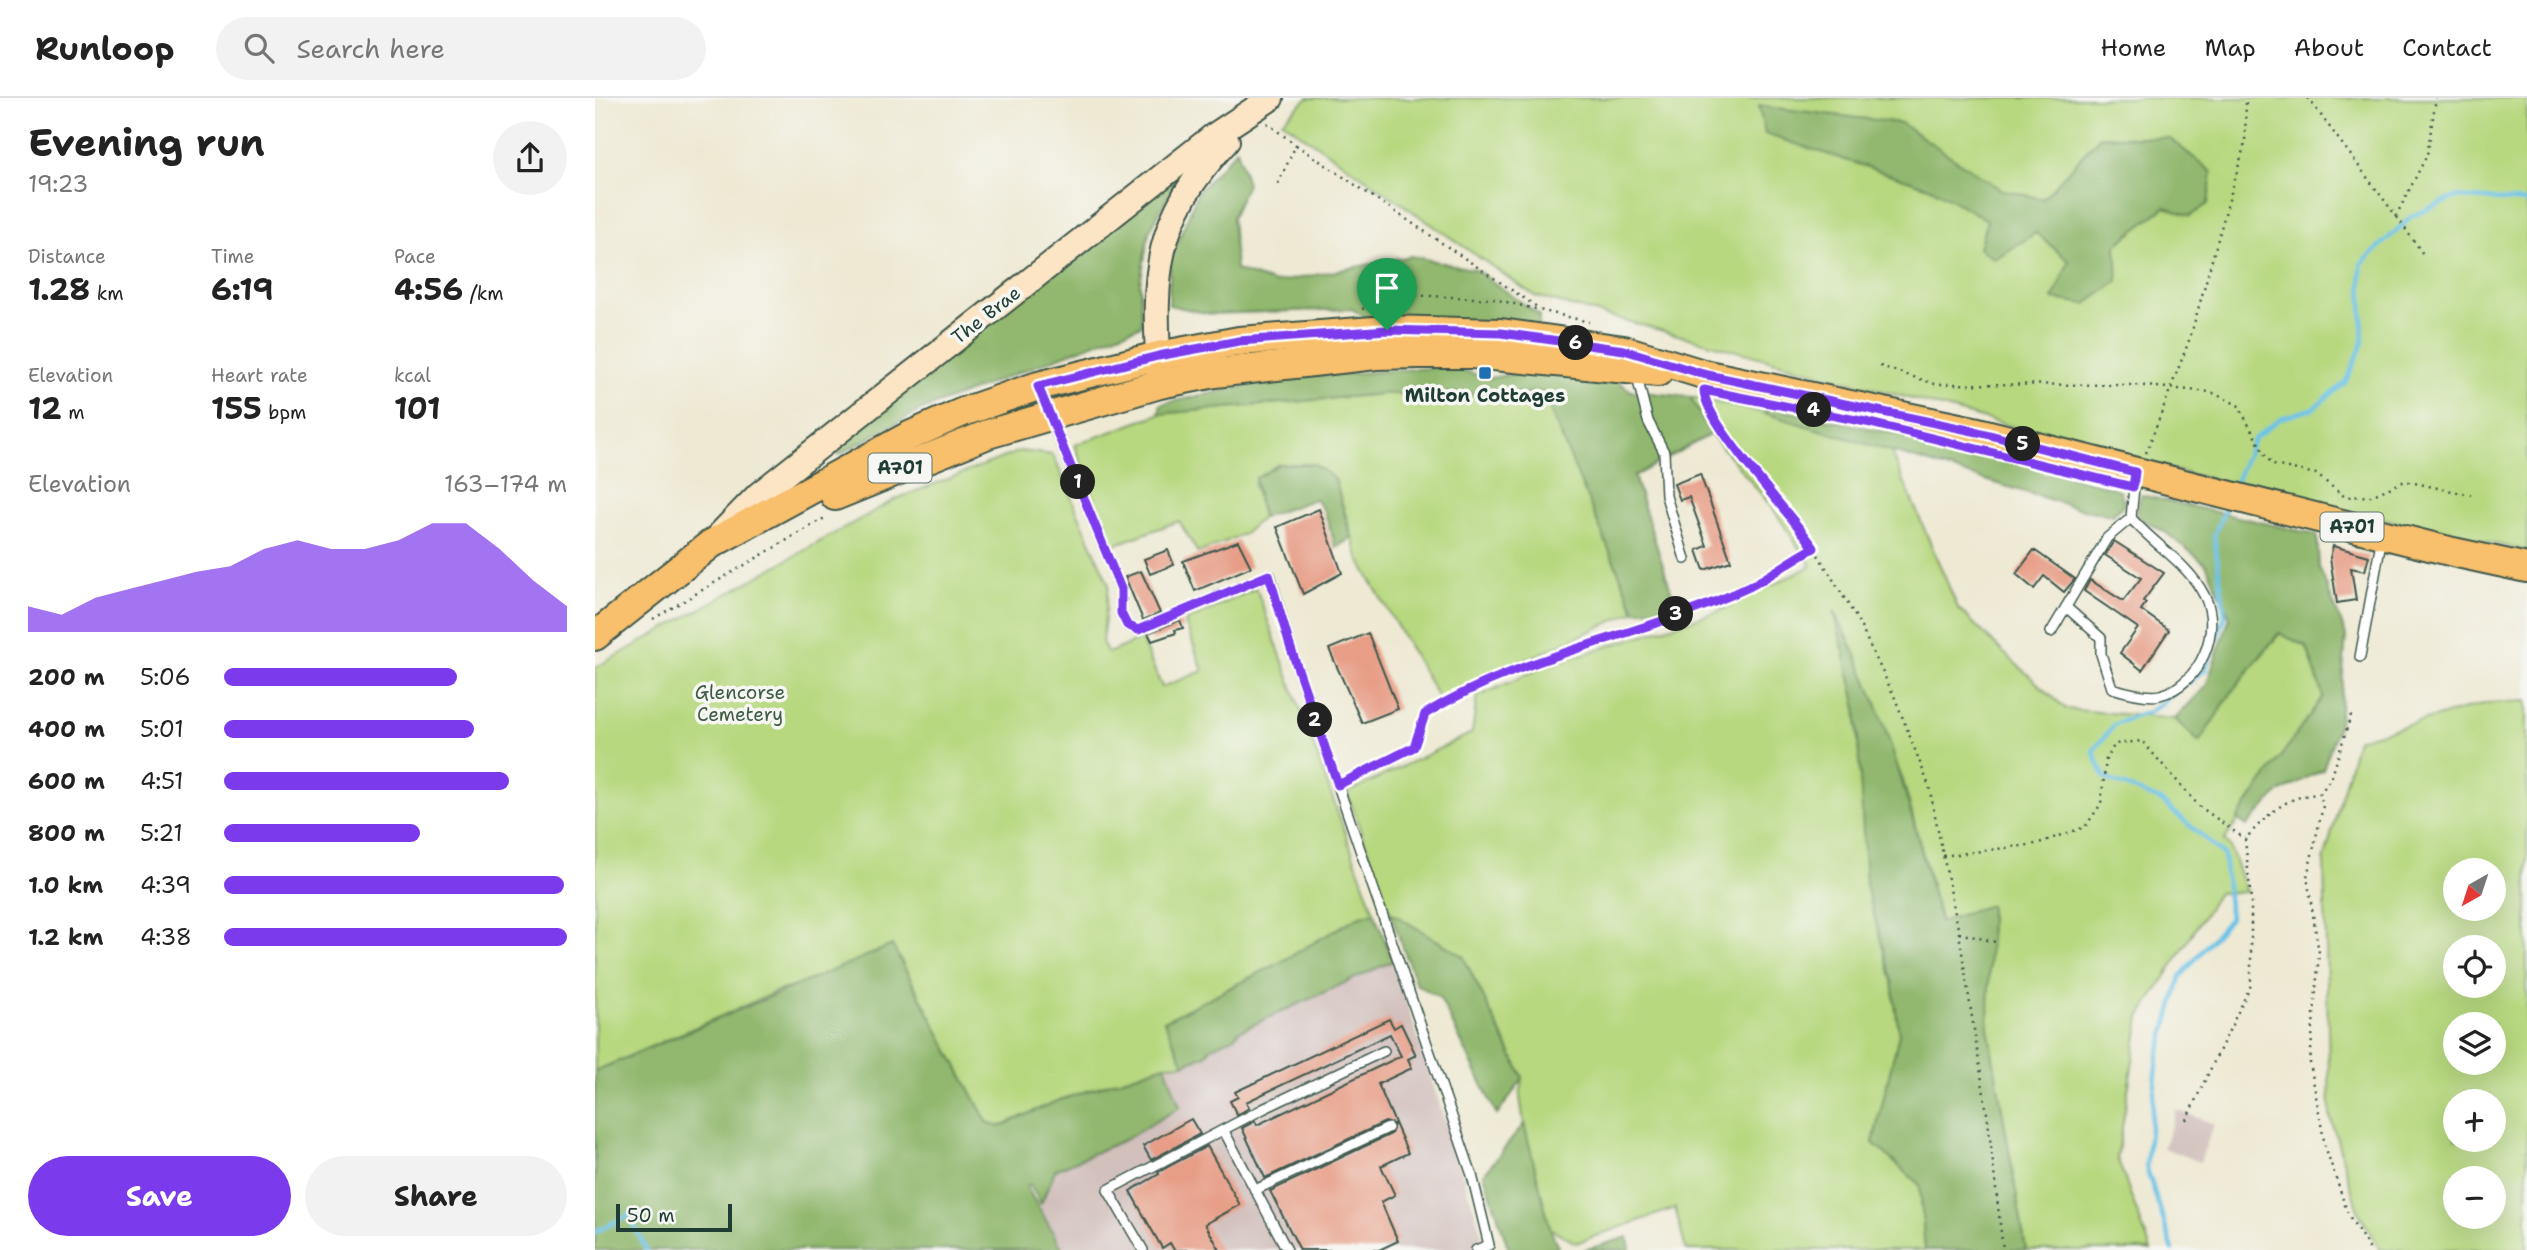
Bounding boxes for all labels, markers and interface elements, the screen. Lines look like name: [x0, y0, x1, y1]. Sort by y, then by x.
search box: [216, 17, 706, 80]
text: Runloop: [35, 26, 174, 71]
icon: search: [240, 29, 278, 67]
text: Search here: [296, 31, 445, 66]
text: Home: [2100, 32, 2166, 64]
text: Map: [2204, 32, 2256, 64]
text: About: [2294, 32, 2364, 64]
text: Contact: [2402, 32, 2492, 64]
text: Evening run: [28, 117, 265, 168]
button: share: [493, 121, 567, 195]
text: 19:23: [28, 169, 88, 199]
text: Distance: [28, 244, 106, 269]
text: Time: [211, 244, 255, 269]
text: Pace: [394, 244, 436, 269]
pin: [1357, 258, 1417, 330]
text: 1.28: [28, 269, 90, 310]
text: 6:19: [211, 269, 273, 310]
text: 4:56: [394, 269, 463, 310]
icon: arrive: [1368, 269, 1406, 307]
street label: The Brae: [946, 280, 1026, 350]
text: km: [90, 281, 124, 306]
text: /km: [463, 281, 504, 306]
pin: 6: [1559, 326, 1593, 360]
text: 6: [1569, 330, 1582, 355]
text: Elevation: [28, 363, 113, 388]
text: Heart rate: [211, 363, 308, 388]
text: kcal: [394, 363, 431, 388]
marker: Milton Cottages: [1477, 365, 1493, 381]
place label: Milton Cottages: [1405, 383, 1565, 408]
text: 12: [28, 388, 62, 429]
text: 155: [211, 388, 262, 429]
text: 101: [394, 388, 441, 429]
pin: 4: [1797, 392, 1831, 428]
text: 4: [1807, 397, 1820, 422]
text: m: [62, 400, 85, 425]
text: bpm: [262, 400, 307, 425]
pin: 5: [2005, 426, 2041, 462]
text: 5: [2017, 431, 2028, 456]
road number: A701: [869, 454, 931, 482]
pin: 1: [1061, 464, 1095, 500]
text: Elevation: [28, 469, 131, 499]
text: 163–174 m: [444, 469, 567, 499]
text: 1: [1073, 469, 1082, 494]
road number: A701: [2321, 512, 2383, 542]
pin: 3: [1659, 596, 1693, 632]
text: 3: [1669, 601, 1682, 626]
text: 200 m: [28, 662, 105, 692]
text: 5:06: [140, 662, 191, 692]
park label: Glencorse Cemetery: [695, 680, 785, 727]
pin: 2: [1297, 702, 1333, 738]
text: 2: [1308, 707, 1321, 732]
text: 400 m: [28, 714, 105, 744]
text: 5:01: [140, 714, 184, 744]
text: 600 m: [28, 766, 105, 796]
text: 4:51: [140, 766, 184, 796]
text: 800 m: [28, 818, 105, 848]
text: 5:21: [140, 818, 183, 848]
north arrow: [2443, 858, 2506, 920]
map controls: [2443, 858, 2506, 1229]
text: 1.0 km: [28, 870, 103, 900]
text: 4:39: [140, 870, 191, 900]
text: 1.2 km: [28, 922, 104, 952]
text: 4:38: [140, 922, 192, 952]
button: locate: [2443, 935, 2506, 998]
button: layers: [2443, 1012, 2506, 1075]
button: +: [2443, 1089, 2506, 1152]
button: Save: [28, 1156, 291, 1236]
button: Share: [305, 1156, 567, 1236]
button: −: [2443, 1166, 2506, 1229]
scale bar: [616, 1201, 731, 1233]
text: 50 m: [627, 1203, 675, 1228]

